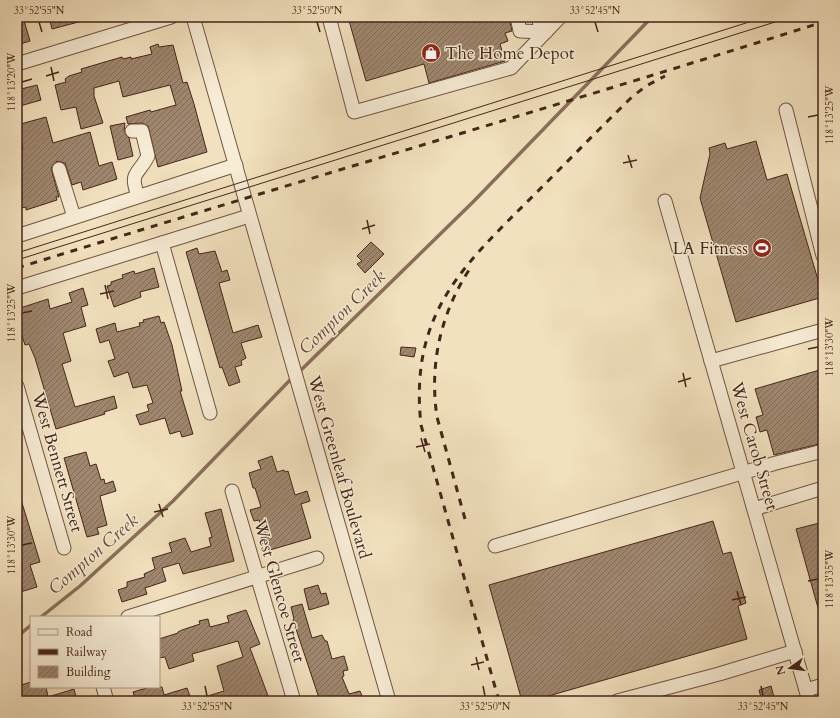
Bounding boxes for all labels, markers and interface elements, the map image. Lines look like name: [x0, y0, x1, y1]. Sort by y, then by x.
text: 33°52'55"N: [14, 4, 65, 18]
text: 33°52'50"N: [292, 4, 343, 18]
text: 33°52'45"N: [570, 4, 621, 18]
shop icon: The Home Depot: [420, 42, 442, 64]
place label: The Home Depot: [445, 42, 575, 65]
text: 118°13'20"W: [5, 52, 19, 111]
text: 118°13'25"W: [823, 85, 837, 144]
place label: LA Fitness: [672, 237, 748, 260]
sports icon: LA Fitness: [751, 237, 773, 259]
water label: Compton Creek: [293, 264, 391, 360]
text: 118°13'25"W: [5, 283, 19, 342]
text: 118°13'30"W: [823, 317, 837, 376]
street label: West Greenleaf Boulevard: [302, 372, 377, 561]
street label: West Carob Street: [725, 378, 784, 514]
street label: West Bennett Street: [26, 388, 89, 535]
water label: Compton Creek: [43, 508, 144, 601]
text: 118°13'30"W: [5, 515, 19, 574]
street label: West Glencoe Street: [248, 516, 311, 666]
text: 118°13'35"W: [823, 549, 837, 608]
legend: [30, 616, 160, 688]
text: Road: [66, 624, 93, 640]
text: Railway: [66, 644, 108, 660]
north arrow: [770, 648, 810, 688]
text: N: [772, 663, 789, 677]
text: Building: [66, 664, 111, 680]
text: 33°52'55"N: [182, 700, 233, 714]
text: 33°52'50"N: [460, 700, 511, 714]
text: 33°52'45"N: [738, 700, 789, 714]

